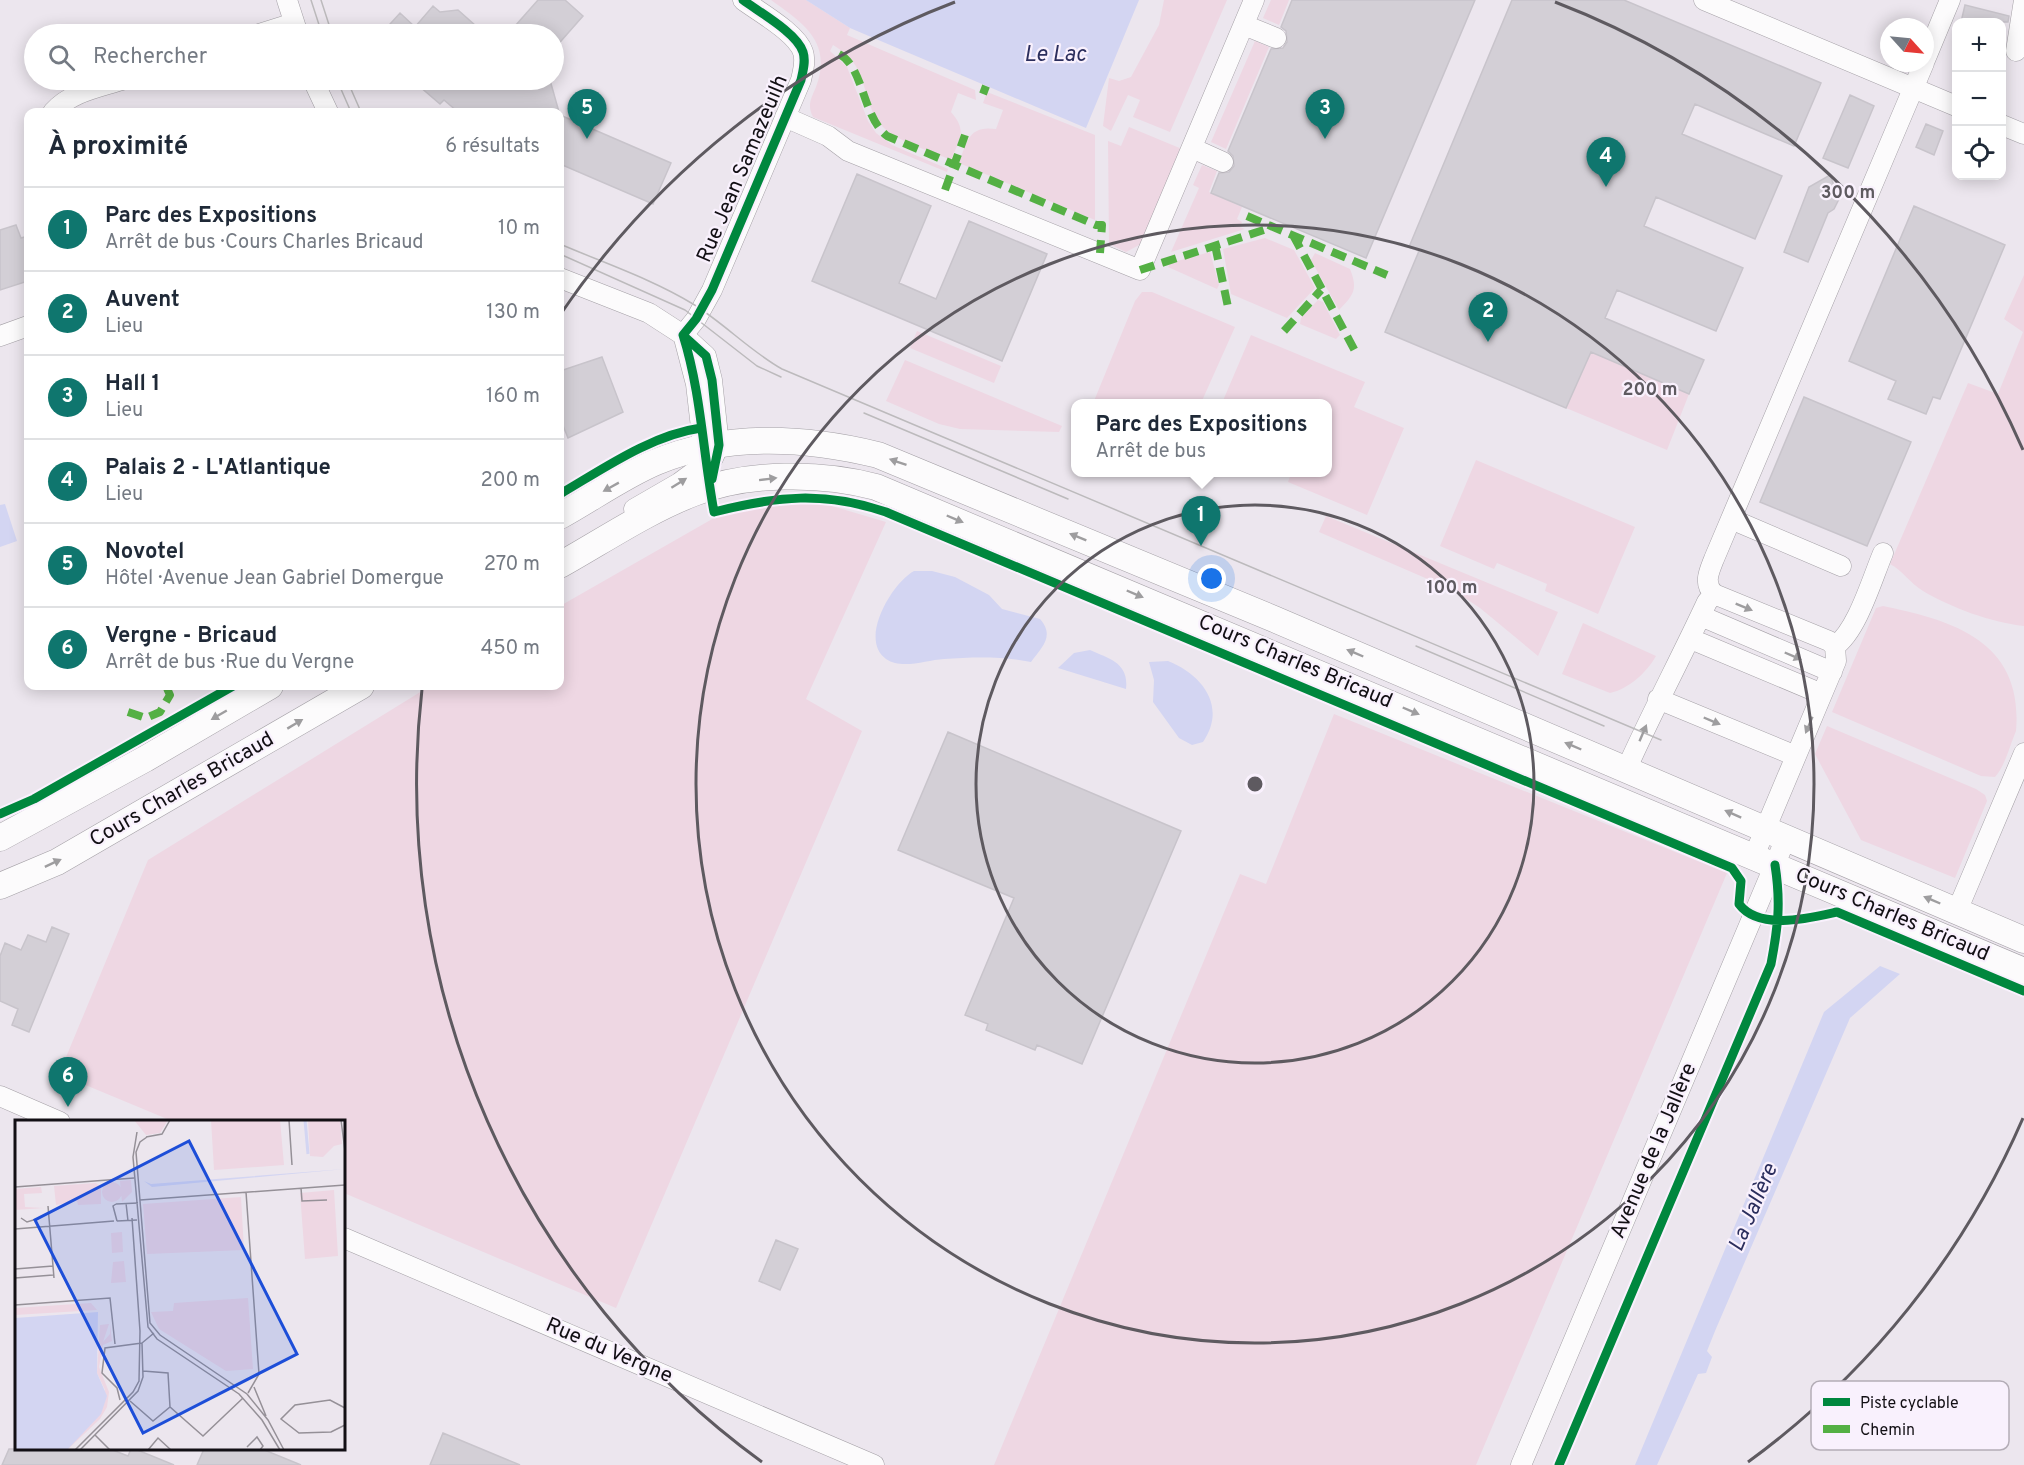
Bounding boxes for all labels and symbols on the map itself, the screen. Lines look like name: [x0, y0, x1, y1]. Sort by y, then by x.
north arrow: [1880, 18, 1934, 72]
water label: Le Lac: [1024, 42, 1086, 69]
street label: Rue Jean Samazeuilh: [691, 71, 795, 267]
pin: 5: [568, 90, 606, 139]
pin: 3: [1306, 90, 1344, 139]
pin: 4: [1586, 138, 1626, 187]
text: 300 m: [1821, 182, 1875, 205]
pin: 2: [1468, 292, 1508, 342]
text: 200 m: [1622, 379, 1678, 402]
one-way arrow: [889, 457, 907, 467]
one-way arrow: [758, 474, 777, 484]
one-way arrow: [671, 477, 687, 488]
one-way arrow: [602, 482, 619, 492]
pin: 1: [1182, 496, 1220, 546]
one-way arrow: [946, 515, 964, 524]
one-way arrow: [1069, 532, 1087, 542]
your location: [1197, 564, 1226, 593]
text: 100 m: [1426, 577, 1478, 600]
one-way arrow: [1126, 590, 1144, 599]
one-way arrow: [1736, 602, 1754, 612]
street label: Cours Charles Bricaud: [1194, 609, 1396, 715]
one-way arrow: [1346, 648, 1364, 657]
one-way arrow: [1785, 651, 1803, 661]
one-way arrow: [1403, 706, 1420, 715]
one-way arrow: [210, 710, 227, 720]
one-way arrow: [1704, 716, 1722, 726]
one-way arrow: [1804, 716, 1813, 734]
one-way arrow: [287, 719, 304, 729]
one-way arrow: [1638, 725, 1647, 742]
street label: Cours Charles Bricaud: [85, 726, 279, 854]
one-way arrow: [1564, 741, 1582, 751]
centre of rings: [1245, 774, 1265, 794]
one-way arrow: [1724, 809, 1741, 818]
one-way arrow: [45, 858, 62, 867]
street label: Cours Charles Bricaud: [1791, 862, 1993, 968]
one-way arrow: [1922, 895, 1940, 905]
pin: 6: [48, 1058, 88, 1107]
street label: Avenue de la Jallère: [1605, 1059, 1703, 1243]
inset map: [15, 1120, 345, 1450]
water label: La Jallère: [1723, 1159, 1785, 1256]
street label: Rue du Vergne: [541, 1312, 677, 1390]
legend: [1811, 1381, 2009, 1450]
text: Piste cyclable: [1860, 1394, 1959, 1414]
text: Chemin: [1860, 1421, 1915, 1441]

